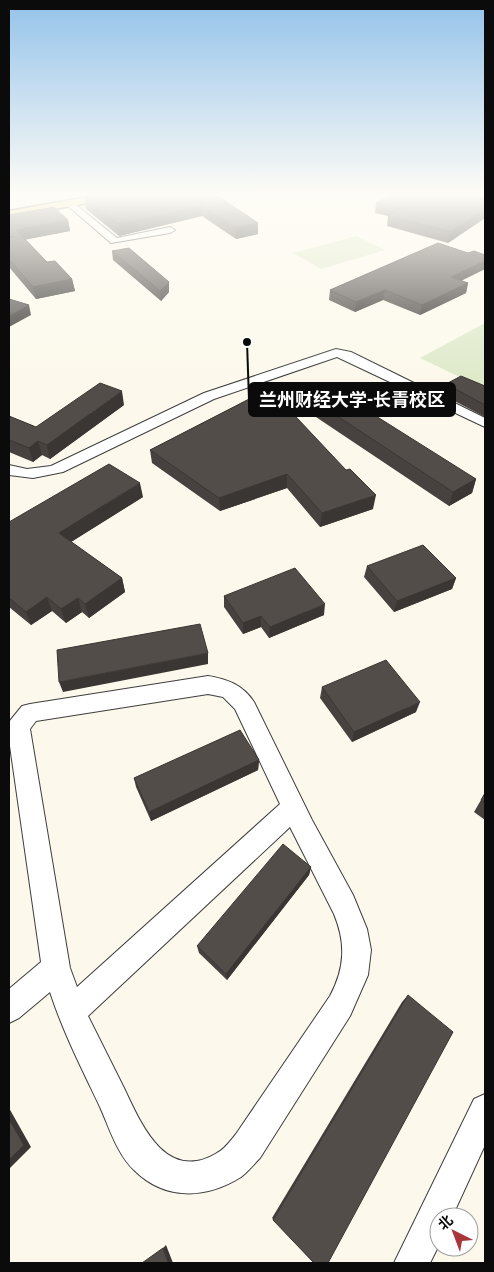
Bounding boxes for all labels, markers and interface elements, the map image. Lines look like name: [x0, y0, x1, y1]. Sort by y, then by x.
callout: 兰州财经大学-长青校区: [249, 383, 455, 416]
text: 兰州财经大学-长青校区: [259, 385, 445, 412]
north arrow: [429, 1207, 479, 1257]
text: 北: [433, 1209, 457, 1234]

